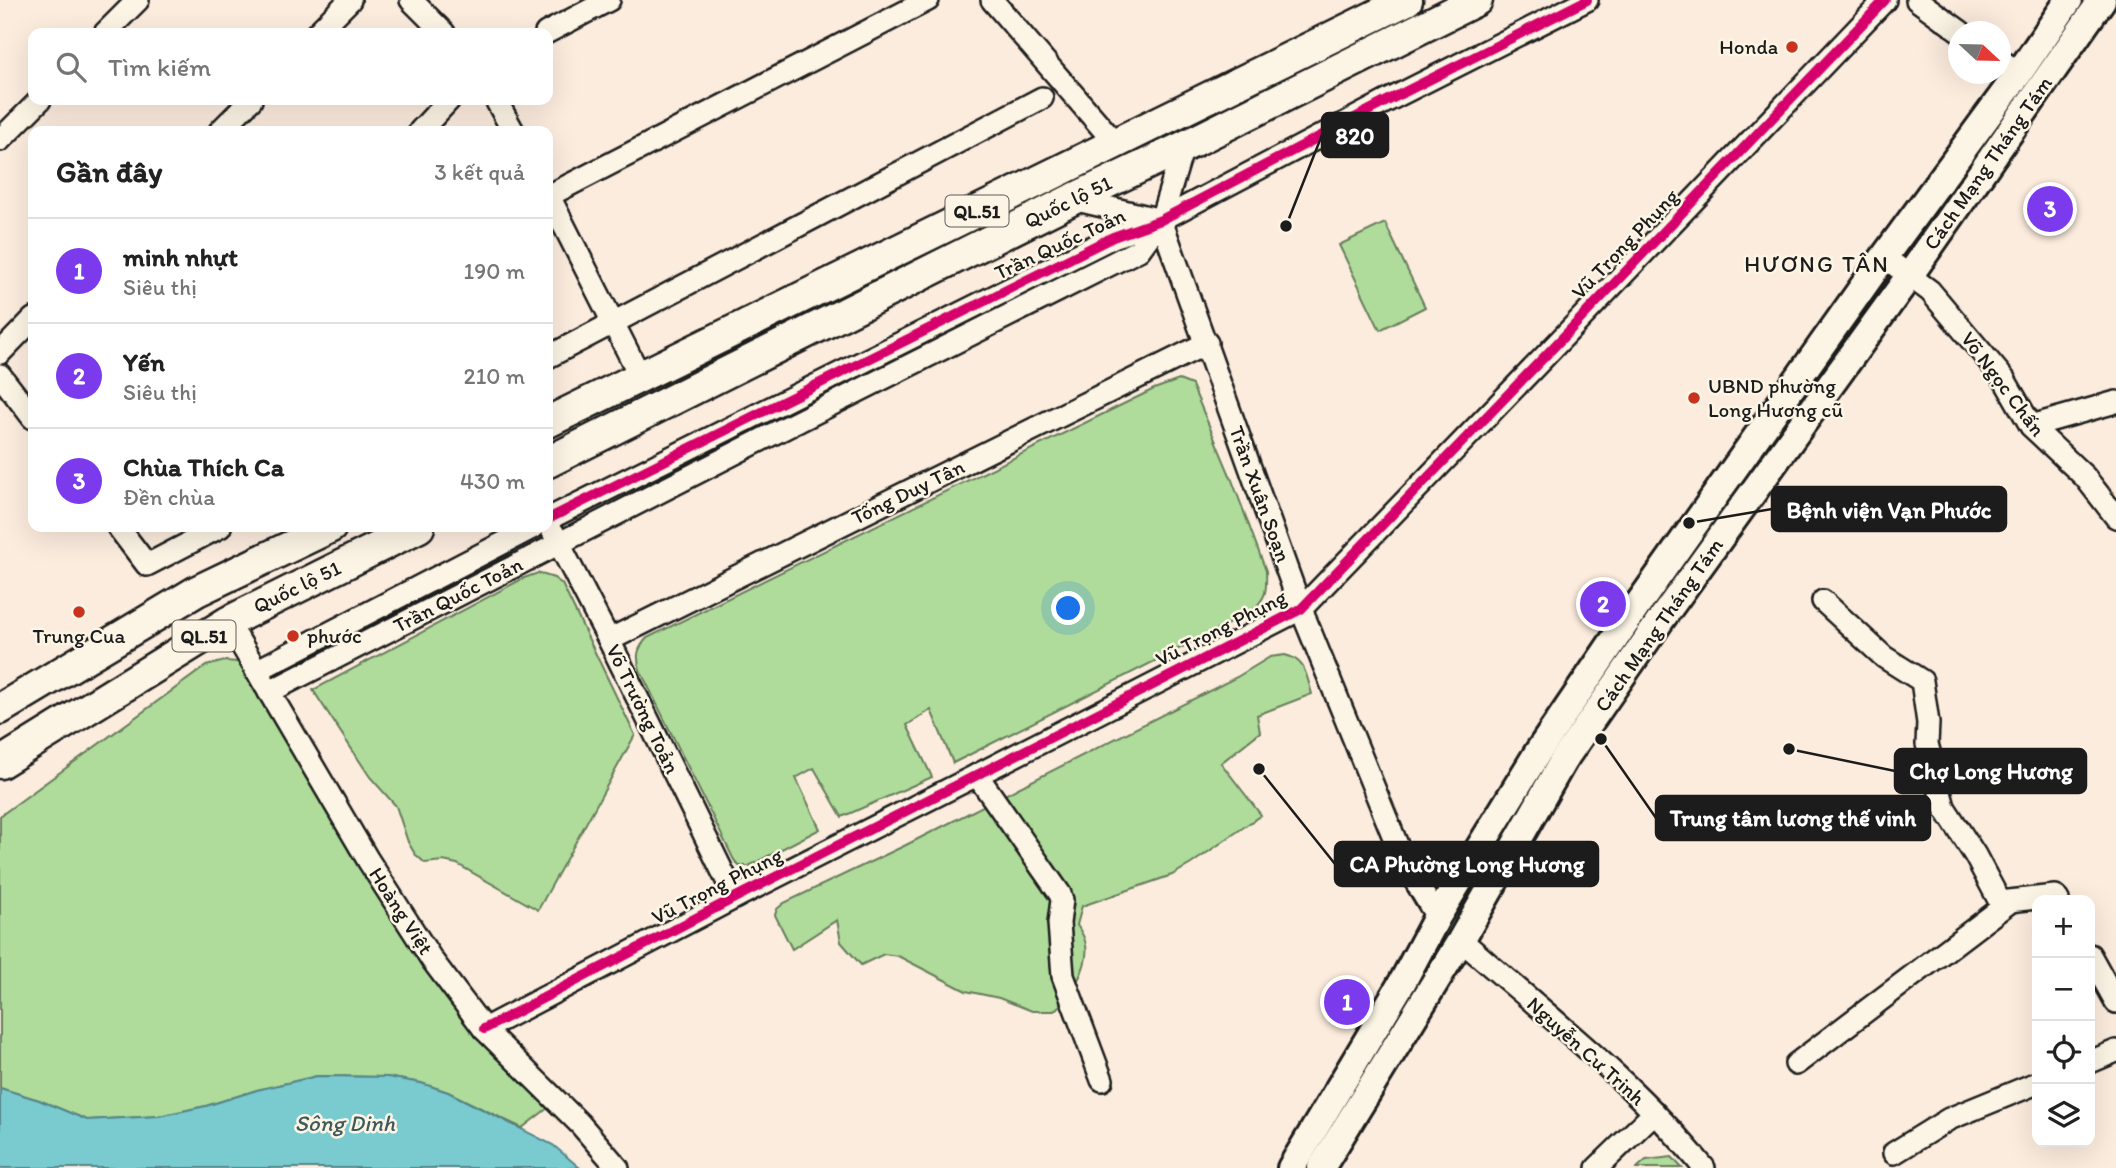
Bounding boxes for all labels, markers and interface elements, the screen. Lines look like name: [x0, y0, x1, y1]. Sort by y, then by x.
north arrow: [1948, 21, 2011, 84]
search box: [28, 28, 553, 105]
place label: Honda: [1719, 34, 1778, 59]
marker: Honda: [1784, 39, 1800, 55]
icon: search: [52, 48, 90, 86]
text: Tìm kiếm: [108, 51, 211, 83]
street label: Cách Mạng Tháng Tám: [1918, 71, 2057, 254]
callout: 820: [1322, 113, 1388, 157]
text: 820: [1336, 122, 1374, 150]
text: Gần đây: [56, 153, 162, 190]
text: 3 kết quả: [434, 158, 525, 186]
street label: Quốc lộ 51: [1020, 170, 1116, 233]
street label: Vũ Trọng Phụng: [1566, 183, 1684, 304]
pin: 3: [2027, 183, 2073, 235]
road number: QL.51: [946, 196, 1009, 226]
street label: Trần Quốc Toản: [990, 202, 1129, 285]
text: minh nhựt: [123, 241, 238, 273]
district label: HƯƠNG TÂN: [1744, 250, 1890, 278]
text: 1: [74, 257, 84, 285]
text: 190 m: [464, 257, 525, 285]
text: Siêu thị: [123, 273, 197, 301]
street label: Võ Ngọc Chấn: [1956, 326, 2051, 441]
text: Yến: [123, 346, 165, 378]
text: 2: [73, 362, 85, 390]
text: 210 m: [464, 362, 525, 390]
place label: UBND phường Long Hương cũ: [1708, 373, 1843, 422]
text: Siêu thị: [123, 378, 197, 406]
marker: UBND phường Long Hương cũ: [1686, 390, 1702, 406]
street label: Trần Xuân Soạn: [1224, 422, 1297, 566]
text: Chùa Thích Ca: [123, 451, 284, 483]
street label: Tống Duy Tân: [847, 453, 968, 530]
text: 3: [73, 467, 85, 495]
text: 430 m: [460, 467, 525, 495]
text: Đền chùa: [123, 483, 215, 511]
callout: Bệnh viện Vạn Phước: [1772, 487, 2006, 531]
text: Bệnh viện Vạn Phước: [1786, 496, 1992, 524]
street label: Cách Mạng Tháng Tám: [1589, 533, 1728, 716]
street label: Trần Quốc Toản: [389, 551, 527, 638]
street label: Quốc lộ 51: [249, 555, 345, 618]
pin: 2: [1580, 578, 1626, 630]
street label: Vũ Trọng Phụng: [1151, 584, 1291, 671]
your location: [1051, 591, 1085, 625]
marker: Trung Cua: [71, 604, 87, 620]
road number: QL.51: [172, 621, 235, 652]
place label: Trung Cua: [33, 623, 125, 648]
place label: phước: [307, 623, 362, 648]
marker: phước: [285, 628, 301, 644]
street label: Võ Trường Toản: [601, 640, 686, 778]
callout: Chợ Long Hương: [1895, 749, 2086, 793]
text: Chợ Long Hương: [1909, 757, 2074, 785]
callout: Trung tâm lương thế vinh: [1656, 796, 1930, 840]
text: Trung tâm lương thế vinh: [1669, 804, 1917, 832]
street label: Vũ Trọng Phụng: [647, 842, 787, 929]
callout: CA Phường Long Hương: [1335, 842, 1598, 886]
text: CA Phường Long Hương: [1350, 850, 1586, 878]
street label: Hoàng Việt: [364, 862, 439, 959]
map controls: [2032, 895, 2095, 1147]
button: +: [2032, 895, 2095, 958]
button: −: [2032, 958, 2095, 1021]
pin: 1: [1324, 976, 1370, 1028]
street label: Nguyễn Cư Trinh: [1522, 991, 1650, 1110]
button: locate: [2032, 1021, 2095, 1084]
button: layers: [2032, 1084, 2095, 1147]
water label: Sông Dinh: [295, 1109, 396, 1137]

